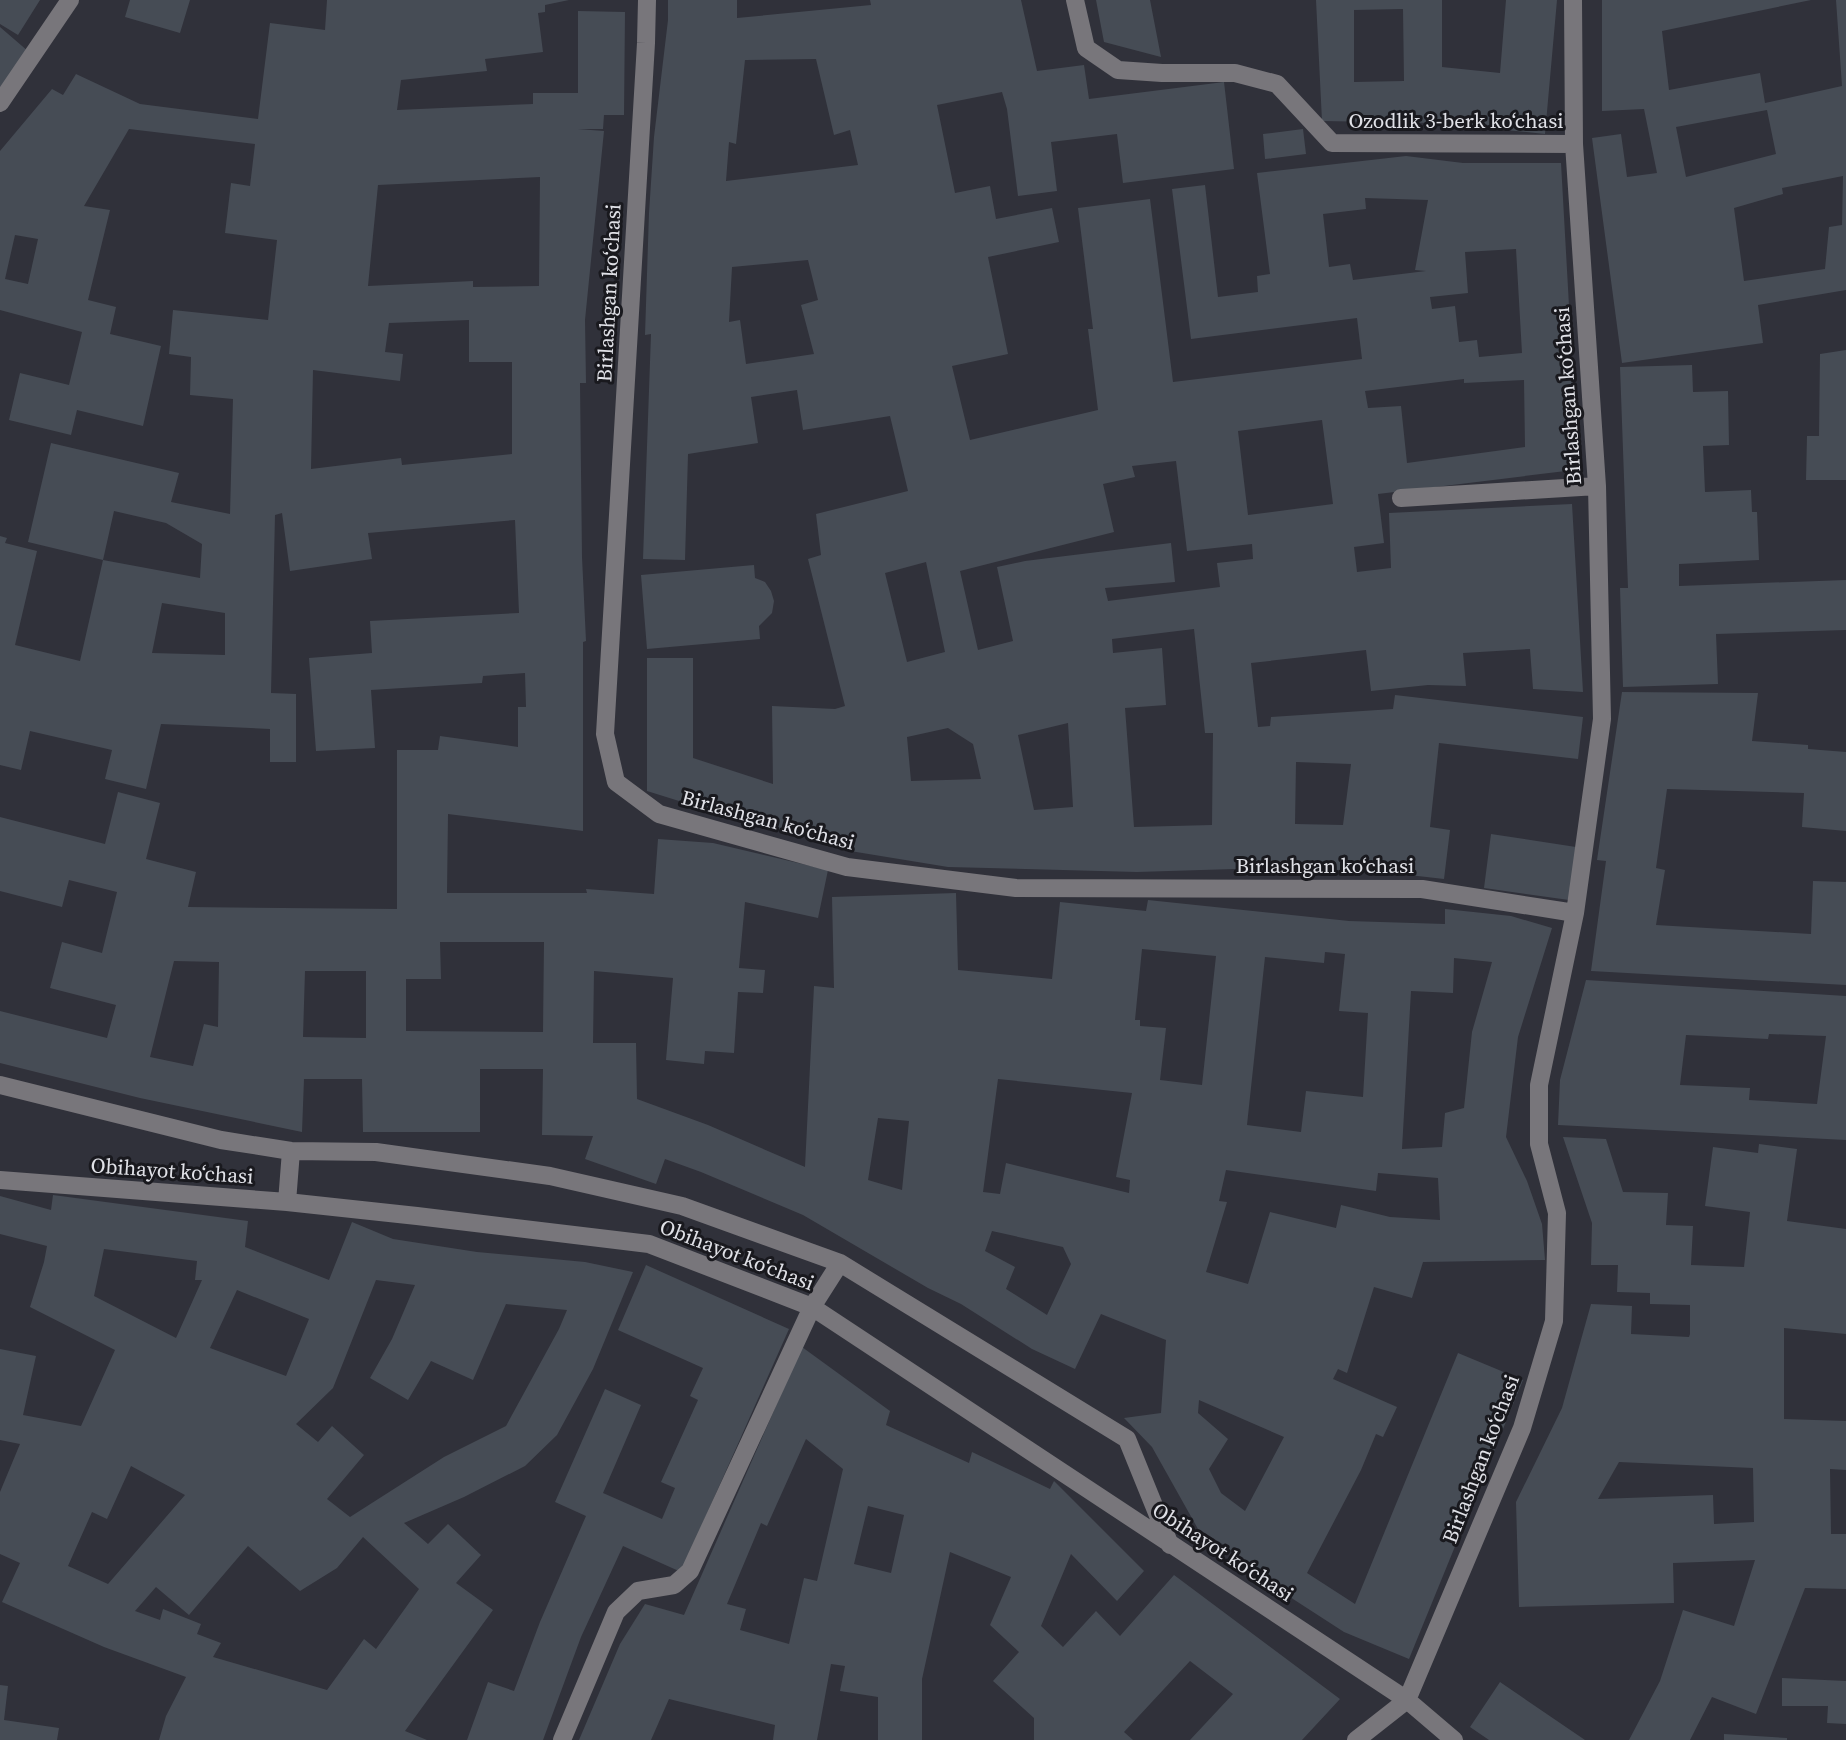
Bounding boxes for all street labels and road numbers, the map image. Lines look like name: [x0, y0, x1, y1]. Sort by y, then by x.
street label: Ozodlik 3-berk koʻchasi: [1348, 106, 1564, 135]
street label: Birlashgan koʻchasi: [589, 203, 628, 383]
street label: Birlashgan koʻchasi: [1547, 306, 1588, 486]
street label: Birlashgan koʻchasi: [678, 782, 858, 857]
street label: Birlashgan koʻchasi: [1236, 851, 1414, 880]
street label: Obihayot koʻchasi: [90, 1150, 254, 1191]
street label: Obihayot koʻchasi: [656, 1212, 819, 1297]
street label: Birlashgan koʻchasi: [1435, 1370, 1526, 1547]
street label: Obihayot koʻchasi: [1147, 1495, 1300, 1608]

